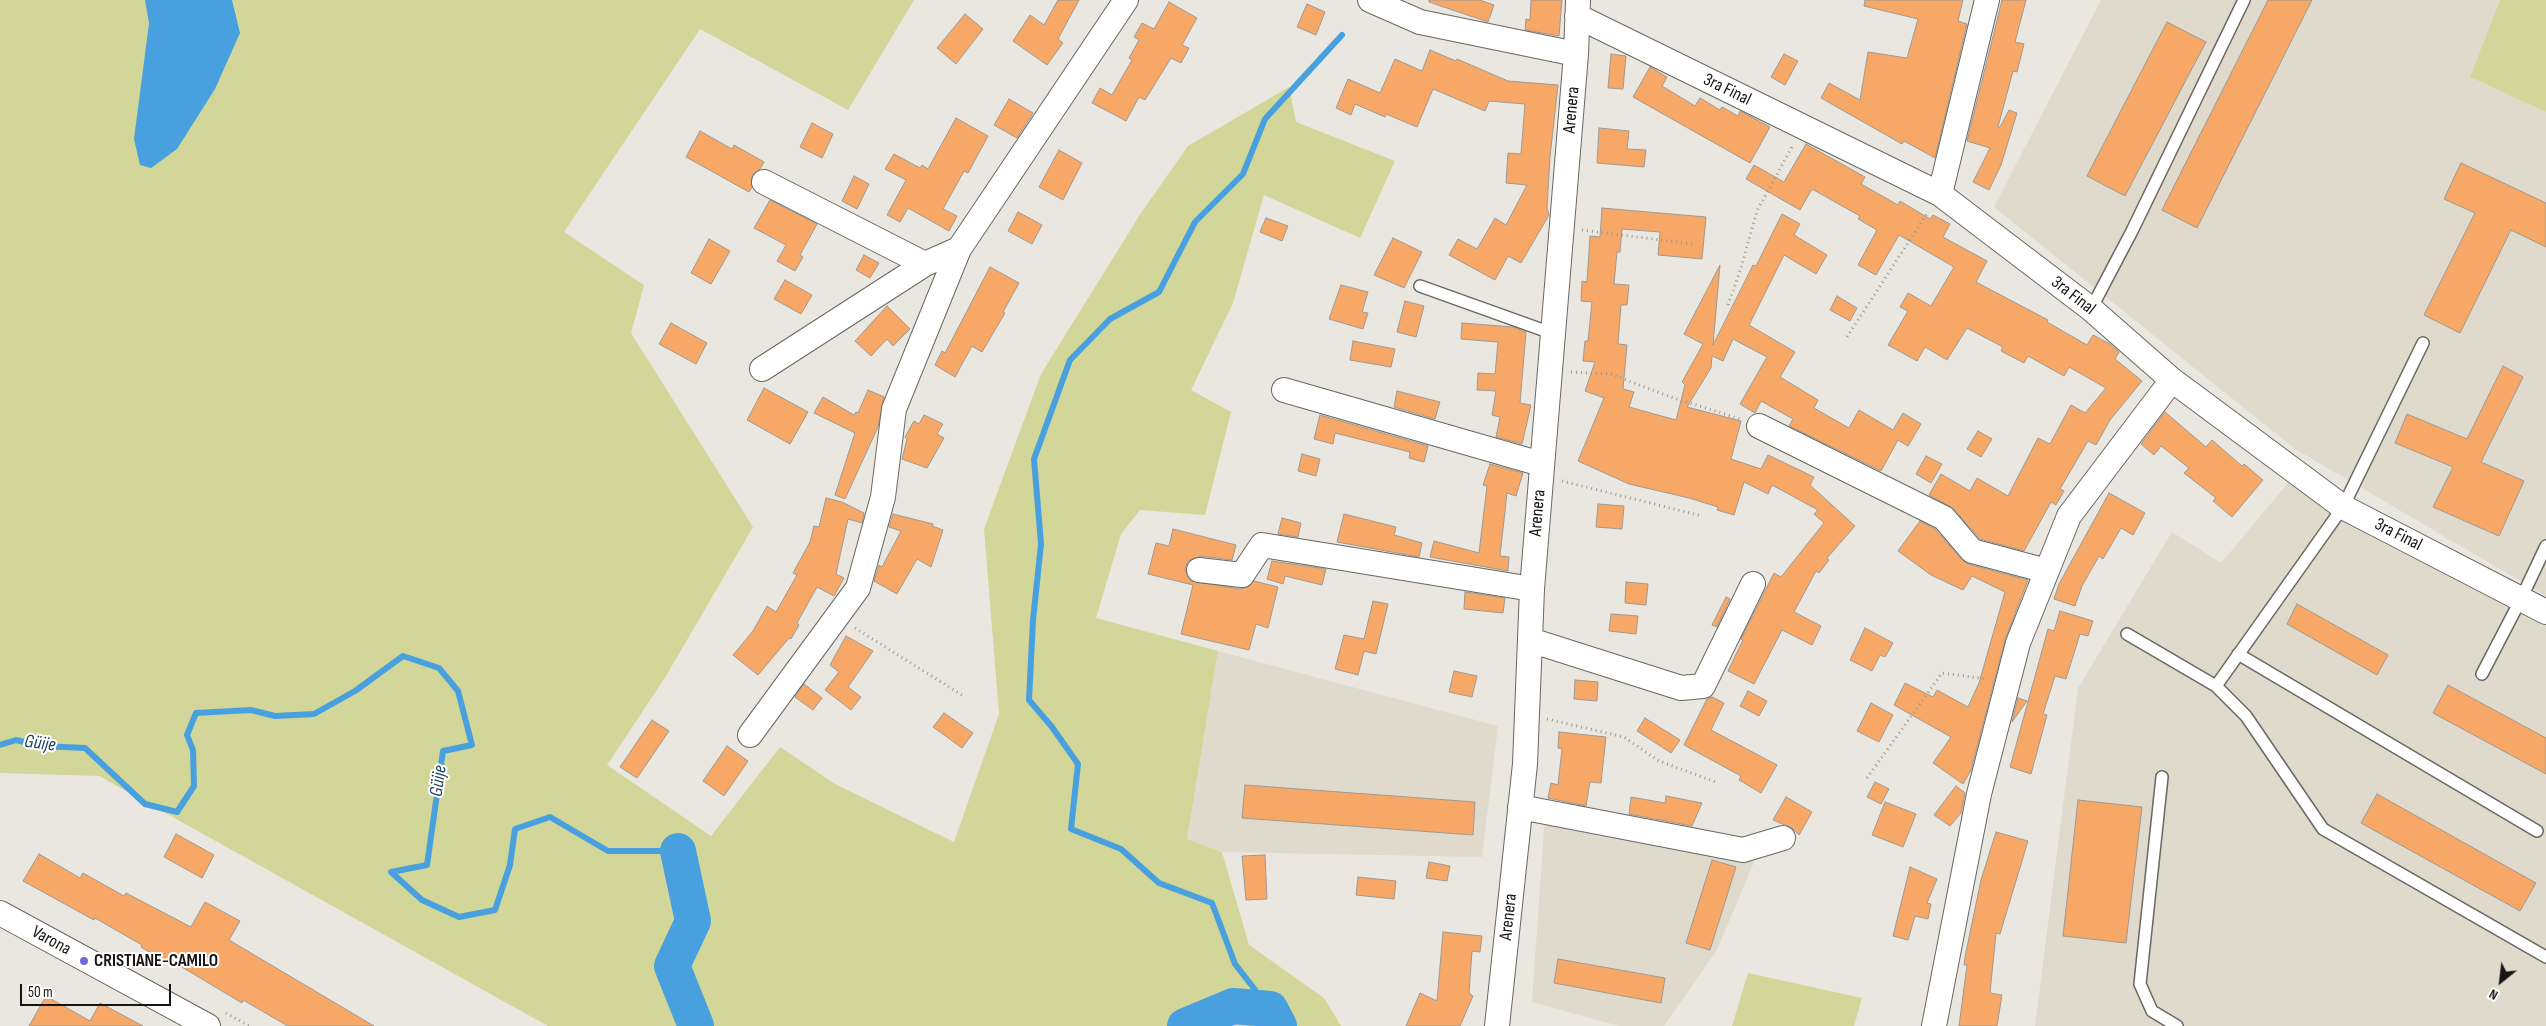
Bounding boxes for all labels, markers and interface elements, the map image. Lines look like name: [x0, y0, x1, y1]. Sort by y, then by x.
street label: 3ra Final: [1700, 69, 1754, 111]
street label: Arenera: [1559, 86, 1585, 134]
street label: 3ra Final: [2046, 272, 2100, 320]
street label: Arenera: [1525, 489, 1551, 537]
street label: 3ra Final: [2371, 514, 2425, 556]
water label: Güije: [23, 731, 57, 757]
water label: Güije: [426, 764, 452, 798]
street label: Arenera: [1496, 893, 1522, 941]
street label: Varona: [28, 922, 74, 960]
place label: CRISTIANE-CAMILO: [94, 950, 218, 972]
marker: CRISTIANE-CAMILO: [78, 955, 90, 967]
north arrow: [2476, 956, 2526, 1006]
scale bar: [22, 974, 174, 1006]
text: 50 m: [28, 983, 53, 1002]
text: N: [2486, 985, 2501, 1004]

